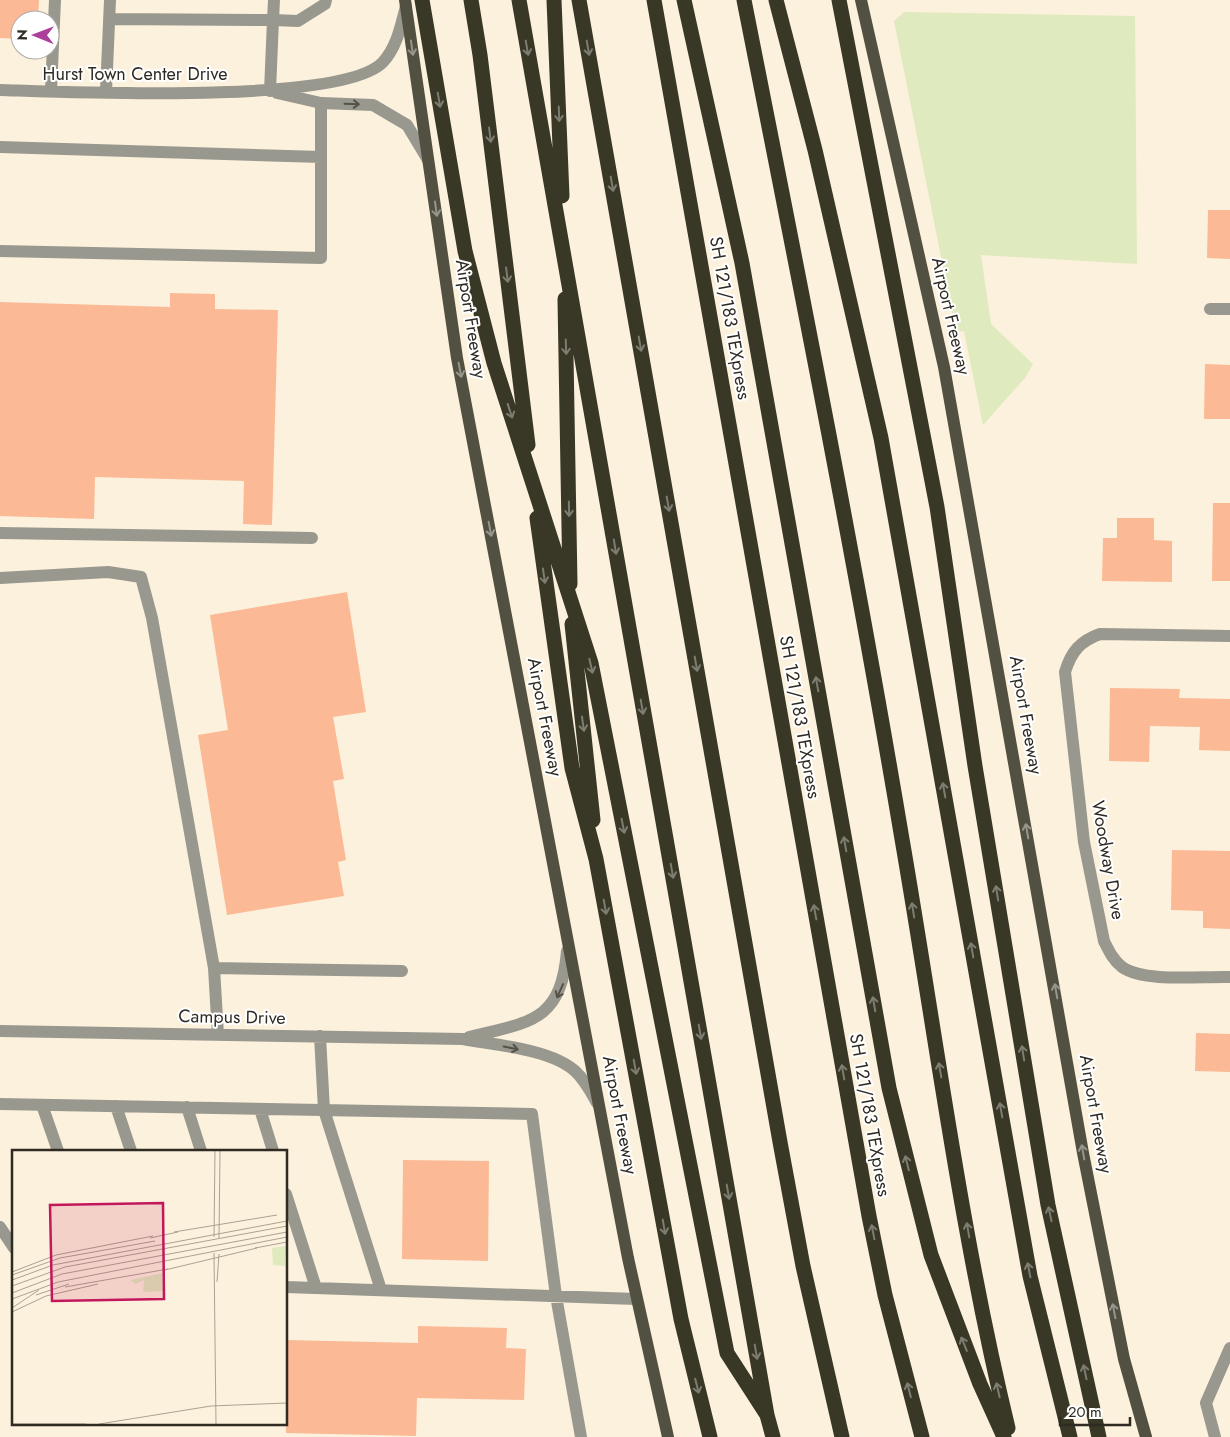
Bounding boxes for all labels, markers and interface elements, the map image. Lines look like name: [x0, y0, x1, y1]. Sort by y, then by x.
north arrow: [10, 10, 60, 60]
text: N: [12, 29, 32, 41]
one-way arrow: [408, 40, 418, 56]
one-way arrow: [523, 40, 533, 56]
one-way arrow: [583, 40, 593, 56]
street label: Hurst Town Center Drive: [43, 61, 227, 87]
one-way arrow: [434, 92, 444, 108]
one-way arrow: [344, 99, 360, 109]
one-way arrow: [555, 106, 564, 122]
one-way arrow: [485, 127, 495, 143]
one-way arrow: [607, 176, 617, 192]
one-way arrow: [431, 201, 441, 217]
street label: SH 121/183 TEXpress: [703, 234, 757, 402]
street label: Airport Freeway: [925, 254, 977, 378]
street label: Airport Freeway: [449, 258, 493, 380]
one-way arrow: [502, 267, 512, 283]
one-way arrow: [635, 336, 645, 352]
one-way arrow: [561, 338, 571, 355]
one-way arrow: [455, 361, 465, 377]
one-way arrow: [505, 403, 515, 419]
one-way arrow: [663, 496, 673, 512]
one-way arrow: [564, 501, 574, 517]
one-way arrow: [486, 521, 495, 537]
one-way arrow: [610, 539, 620, 555]
one-way arrow: [539, 567, 549, 583]
street label: SH 121/183 TEXpress: [773, 633, 827, 801]
street label: Airport Freeway: [1003, 654, 1049, 777]
street label: Airport Freeway: [521, 655, 569, 779]
one-way arrow: [691, 656, 701, 672]
one-way arrow: [587, 658, 596, 674]
one-way arrow: [811, 676, 821, 692]
one-way arrow: [638, 699, 648, 715]
one-way arrow: [578, 715, 588, 731]
one-way arrow: [938, 782, 948, 798]
street label: Woodway Drive: [1085, 798, 1131, 922]
one-way arrow: [619, 817, 628, 833]
one-way arrow: [1022, 824, 1032, 840]
one-way arrow: [840, 836, 850, 852]
one-way arrow: [668, 863, 678, 879]
one-way arrow: [991, 885, 1001, 901]
one-way arrow: [601, 898, 611, 914]
one-way arrow: [908, 902, 918, 918]
one-way arrow: [810, 904, 820, 920]
one-way arrow: [967, 942, 977, 958]
one-way arrow: [554, 983, 564, 998]
one-way arrow: [1050, 984, 1060, 1000]
one-way arrow: [868, 996, 878, 1012]
street label: Campus Drive: [178, 1003, 286, 1031]
one-way arrow: [696, 1023, 706, 1039]
street label: SH 121/183 TEXpress: [843, 1031, 897, 1199]
one-way arrow: [503, 1044, 519, 1053]
one-way arrow: [1018, 1046, 1028, 1062]
street label: Airport Freeway: [596, 1053, 644, 1177]
street label: Airport Freeway: [1073, 1053, 1119, 1176]
one-way arrow: [630, 1058, 640, 1074]
one-way arrow: [934, 1062, 944, 1078]
one-way arrow: [838, 1064, 848, 1080]
one-way arrow: [995, 1102, 1005, 1118]
one-way arrow: [1078, 1144, 1088, 1160]
inset map: [12, 1150, 288, 1424]
one-way arrow: [902, 1155, 911, 1171]
one-way arrow: [724, 1183, 734, 1199]
one-way arrow: [1045, 1206, 1055, 1222]
one-way arrow: [659, 1218, 669, 1234]
one-way arrow: [962, 1222, 972, 1238]
one-way arrow: [867, 1224, 877, 1240]
one-way arrow: [1024, 1262, 1034, 1278]
one-way arrow: [1109, 1303, 1119, 1319]
one-way arrow: [959, 1337, 968, 1352]
one-way arrow: [751, 1343, 761, 1359]
one-way arrow: [1079, 1365, 1089, 1381]
one-way arrow: [693, 1377, 702, 1393]
one-way arrow: [904, 1382, 913, 1398]
one-way arrow: [993, 1382, 1002, 1398]
scale bar: [1060, 1394, 1130, 1426]
text: 20 m: [1068, 1401, 1102, 1423]

